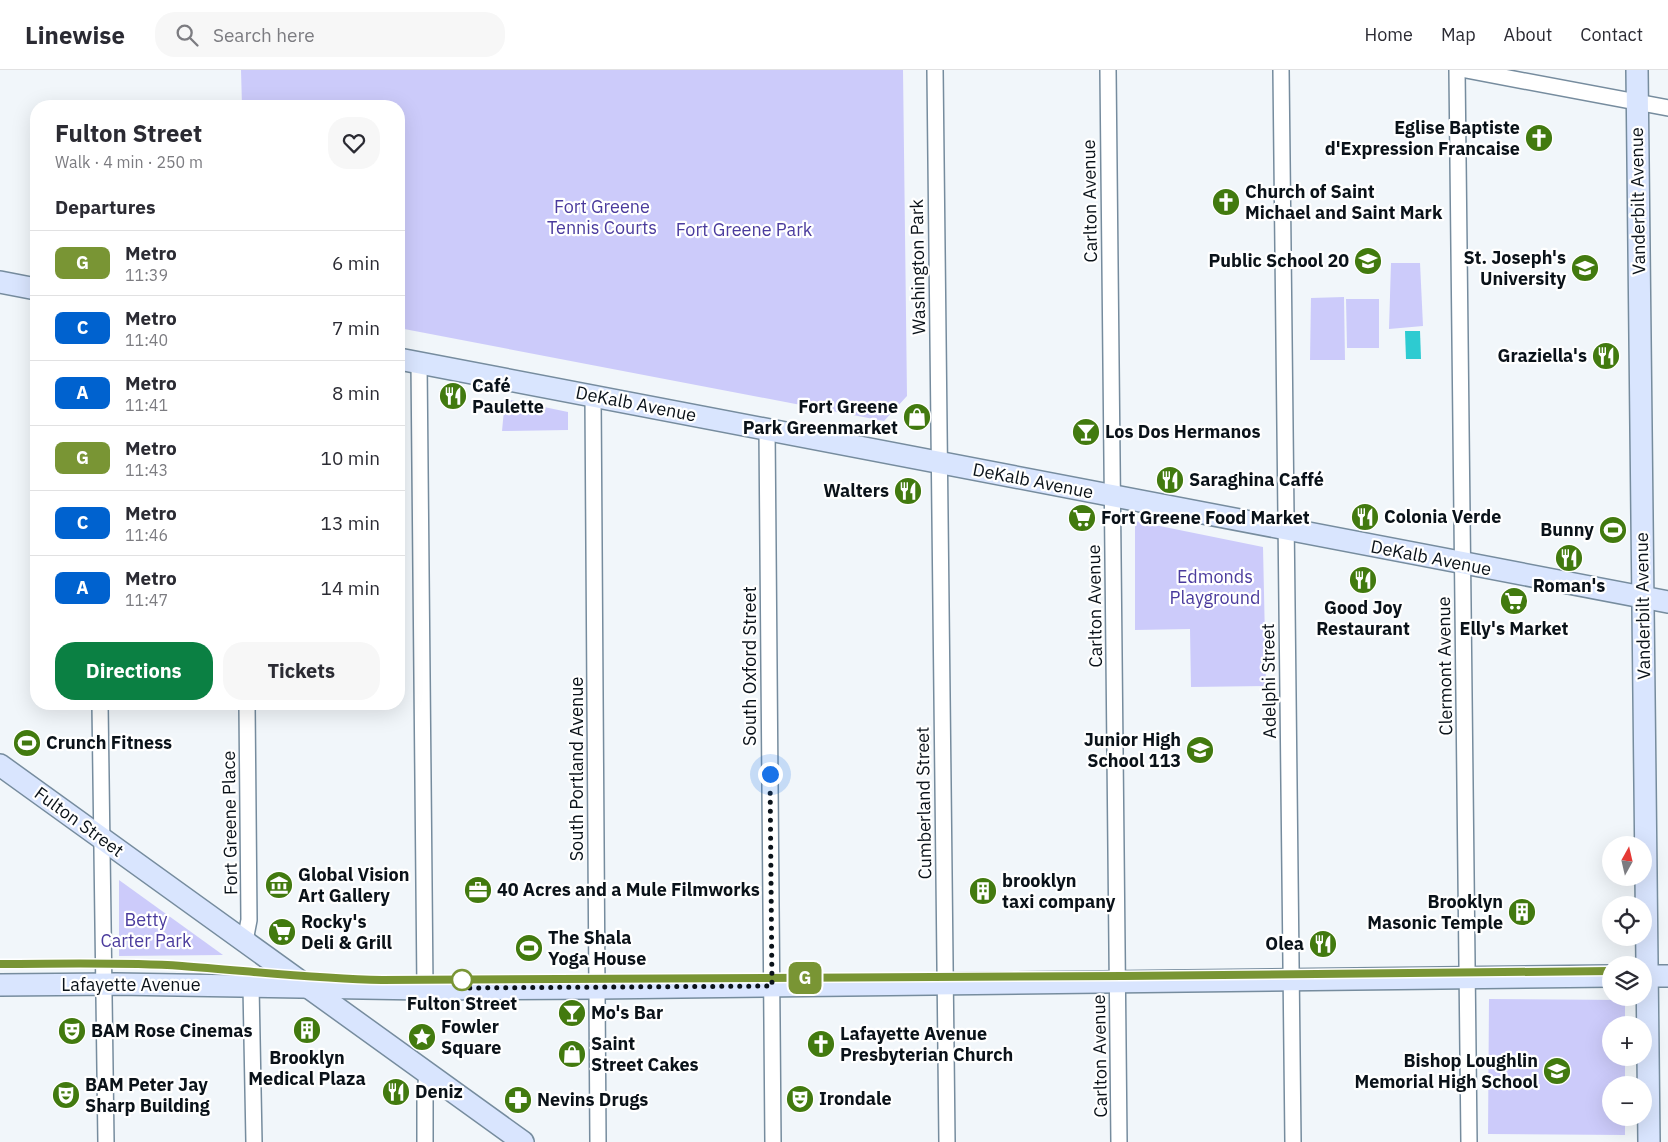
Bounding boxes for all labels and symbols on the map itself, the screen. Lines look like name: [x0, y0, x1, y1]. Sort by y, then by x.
place label: Eglise Baptiste d'Expression Francaise: [1325, 116, 1520, 160]
church icon: Eglise Baptiste d'Expression Francaise: [1524, 123, 1554, 153]
street label: Vanderbilt Avenue: [1625, 127, 1650, 275]
street label: Carlton Avenue: [1077, 139, 1102, 263]
place label: Church of Saint Michael and Saint Mark: [1245, 180, 1443, 224]
church icon: Church of Saint Michael and Saint Mark: [1211, 187, 1241, 217]
park label: Fort Greene Tennis Courts: [547, 195, 657, 239]
street label: Washington Park: [905, 198, 930, 335]
park label: Fort Greene Park: [676, 218, 813, 241]
school or university icon: Public School 20: [1353, 246, 1383, 276]
place label: St. Joseph's University: [1463, 246, 1566, 290]
place label: Public School 20: [1208, 249, 1349, 272]
school or university icon: St. Joseph's University: [1570, 253, 1600, 283]
restaurant icon: Graziella's: [1591, 341, 1621, 371]
place label: Graziella's: [1498, 344, 1587, 367]
place label: Café Paulette: [472, 374, 544, 418]
restaurant icon: Café Paulette: [438, 381, 468, 411]
street label: DeKalb Avenue: [574, 381, 698, 426]
place label: Fort Greene Park Greenmarket: [743, 395, 898, 439]
shop icon: Fort Greene Park Greenmarket: [902, 402, 932, 432]
bar icon: Los Dos Hermanos: [1071, 417, 1101, 447]
place label: Los Dos Hermanos: [1105, 420, 1261, 443]
street label: DeKalb Avenue: [971, 458, 1095, 503]
restaurant icon: Saraghina Caffé: [1155, 465, 1185, 495]
place label: Saraghina Caffé: [1189, 468, 1324, 491]
restaurant icon: Walters: [893, 476, 923, 506]
place label: Walters: [823, 479, 889, 502]
restaurant icon: Colonia Verde: [1350, 502, 1380, 532]
supermarket icon: Fort Greene Food Market: [1067, 503, 1097, 533]
place label: Colonia Verde: [1384, 505, 1501, 528]
place label: Fort Greene Food Market: [1101, 506, 1310, 529]
sports icon: Bunny: [1598, 515, 1628, 545]
place label: Bunny: [1540, 518, 1594, 541]
street label: Vanderbilt Avenue: [1630, 532, 1655, 680]
street label: DeKalb Avenue: [1369, 535, 1493, 580]
restaurant icon: Roman's: [1554, 543, 1584, 573]
street label: Carlton Avenue: [1082, 544, 1107, 668]
park label: Edmonds Playground: [1170, 565, 1260, 609]
restaurant icon: Good Joy Restaurant: [1348, 565, 1378, 595]
place label: Roman's: [1533, 574, 1605, 597]
street label: South Oxford Street: [738, 586, 761, 746]
supermarket icon: Elly's Market: [1499, 586, 1529, 616]
place label: Good Joy Restaurant: [1316, 596, 1410, 640]
street label: Clermont Avenue: [1432, 596, 1457, 736]
place label: Elly's Market: [1460, 617, 1569, 640]
street label: Adelphi Street: [1256, 623, 1281, 739]
street label: South Portland Avenue: [565, 677, 588, 861]
street label: Cumberland Street: [911, 726, 936, 880]
sports icon: Crunch Fitness: [12, 728, 42, 758]
place label: Junior High School 113: [1084, 728, 1181, 772]
place label: Crunch Fitness: [46, 731, 172, 754]
school or university icon: Junior High School 113: [1185, 735, 1215, 765]
street label: Fort Greene Place: [217, 751, 242, 895]
your location: [758, 762, 783, 787]
street label: Fulton Street: [30, 781, 128, 862]
north arrow: [1602, 836, 1652, 886]
place label: Global Vision Art Gallery: [298, 863, 409, 907]
place label: brooklyn taxi company: [1002, 869, 1116, 913]
museum icon: Global Vision Art Gallery: [264, 870, 294, 900]
office icon: 40 Acres and a Mule Filmworks: [463, 875, 493, 905]
building icon: brooklyn taxi company: [968, 876, 998, 906]
place label: 40 Acres and a Mule Filmworks: [497, 878, 760, 901]
place label: Brooklyn Masonic Temple: [1367, 890, 1503, 934]
building icon: Brooklyn Masonic Temple: [1507, 897, 1537, 927]
park label: Betty Carter Park: [101, 908, 192, 952]
place label: Rocky's Deli & Grill: [301, 910, 392, 954]
supermarket icon: Rocky's Deli & Grill: [267, 917, 297, 947]
place label: The Shala Yoga House: [548, 926, 646, 970]
restaurant icon: Olea: [1308, 929, 1338, 959]
place label: Olea: [1265, 932, 1304, 955]
sports icon: The Shala Yoga House: [514, 933, 544, 963]
line badge: G: [789, 962, 821, 994]
marker: Fulton Street: [451, 969, 473, 991]
street label: Lafayette Avenue: [61, 973, 201, 996]
place label: Fulton Street: [407, 992, 517, 1015]
street label: Carlton Avenue: [1087, 994, 1112, 1118]
bar icon: Mo's Bar: [557, 998, 587, 1028]
place label: Mo's Bar: [591, 1001, 663, 1024]
building icon: Brooklyn Medical Plaza: [292, 1015, 322, 1045]
place label: Fowler Square: [441, 1015, 501, 1059]
theatre icon: BAM Rose Cinemas: [57, 1016, 87, 1046]
place label: BAM Rose Cinemas: [91, 1019, 253, 1042]
place icon: Fowler Square: [407, 1022, 437, 1052]
place label: Lafayette Avenue Presbyterian Church: [840, 1022, 1013, 1066]
church icon: Lafayette Avenue Presbyterian Church: [806, 1029, 836, 1059]
place label: Saint Street Cakes: [591, 1032, 699, 1076]
shop icon: Saint Street Cakes: [557, 1039, 587, 1069]
place label: Brooklyn Medical Plaza: [248, 1046, 366, 1090]
place label: Bishop Loughlin Memorial High School: [1354, 1049, 1539, 1093]
school or university icon: Bishop Loughlin Memorial High School: [1542, 1056, 1572, 1086]
place label: BAM Peter Jay Sharp Building: [85, 1073, 210, 1117]
restaurant icon: Deniz: [381, 1077, 411, 1107]
theatre icon: BAM Peter Jay Sharp Building: [51, 1080, 81, 1110]
place label: Deniz: [415, 1080, 463, 1103]
theatre icon: Irondale: [785, 1084, 815, 1114]
pharmacy icon: Nevins Drugs: [503, 1085, 533, 1115]
place label: Irondale: [819, 1087, 892, 1110]
place label: Nevins Drugs: [537, 1088, 648, 1111]

